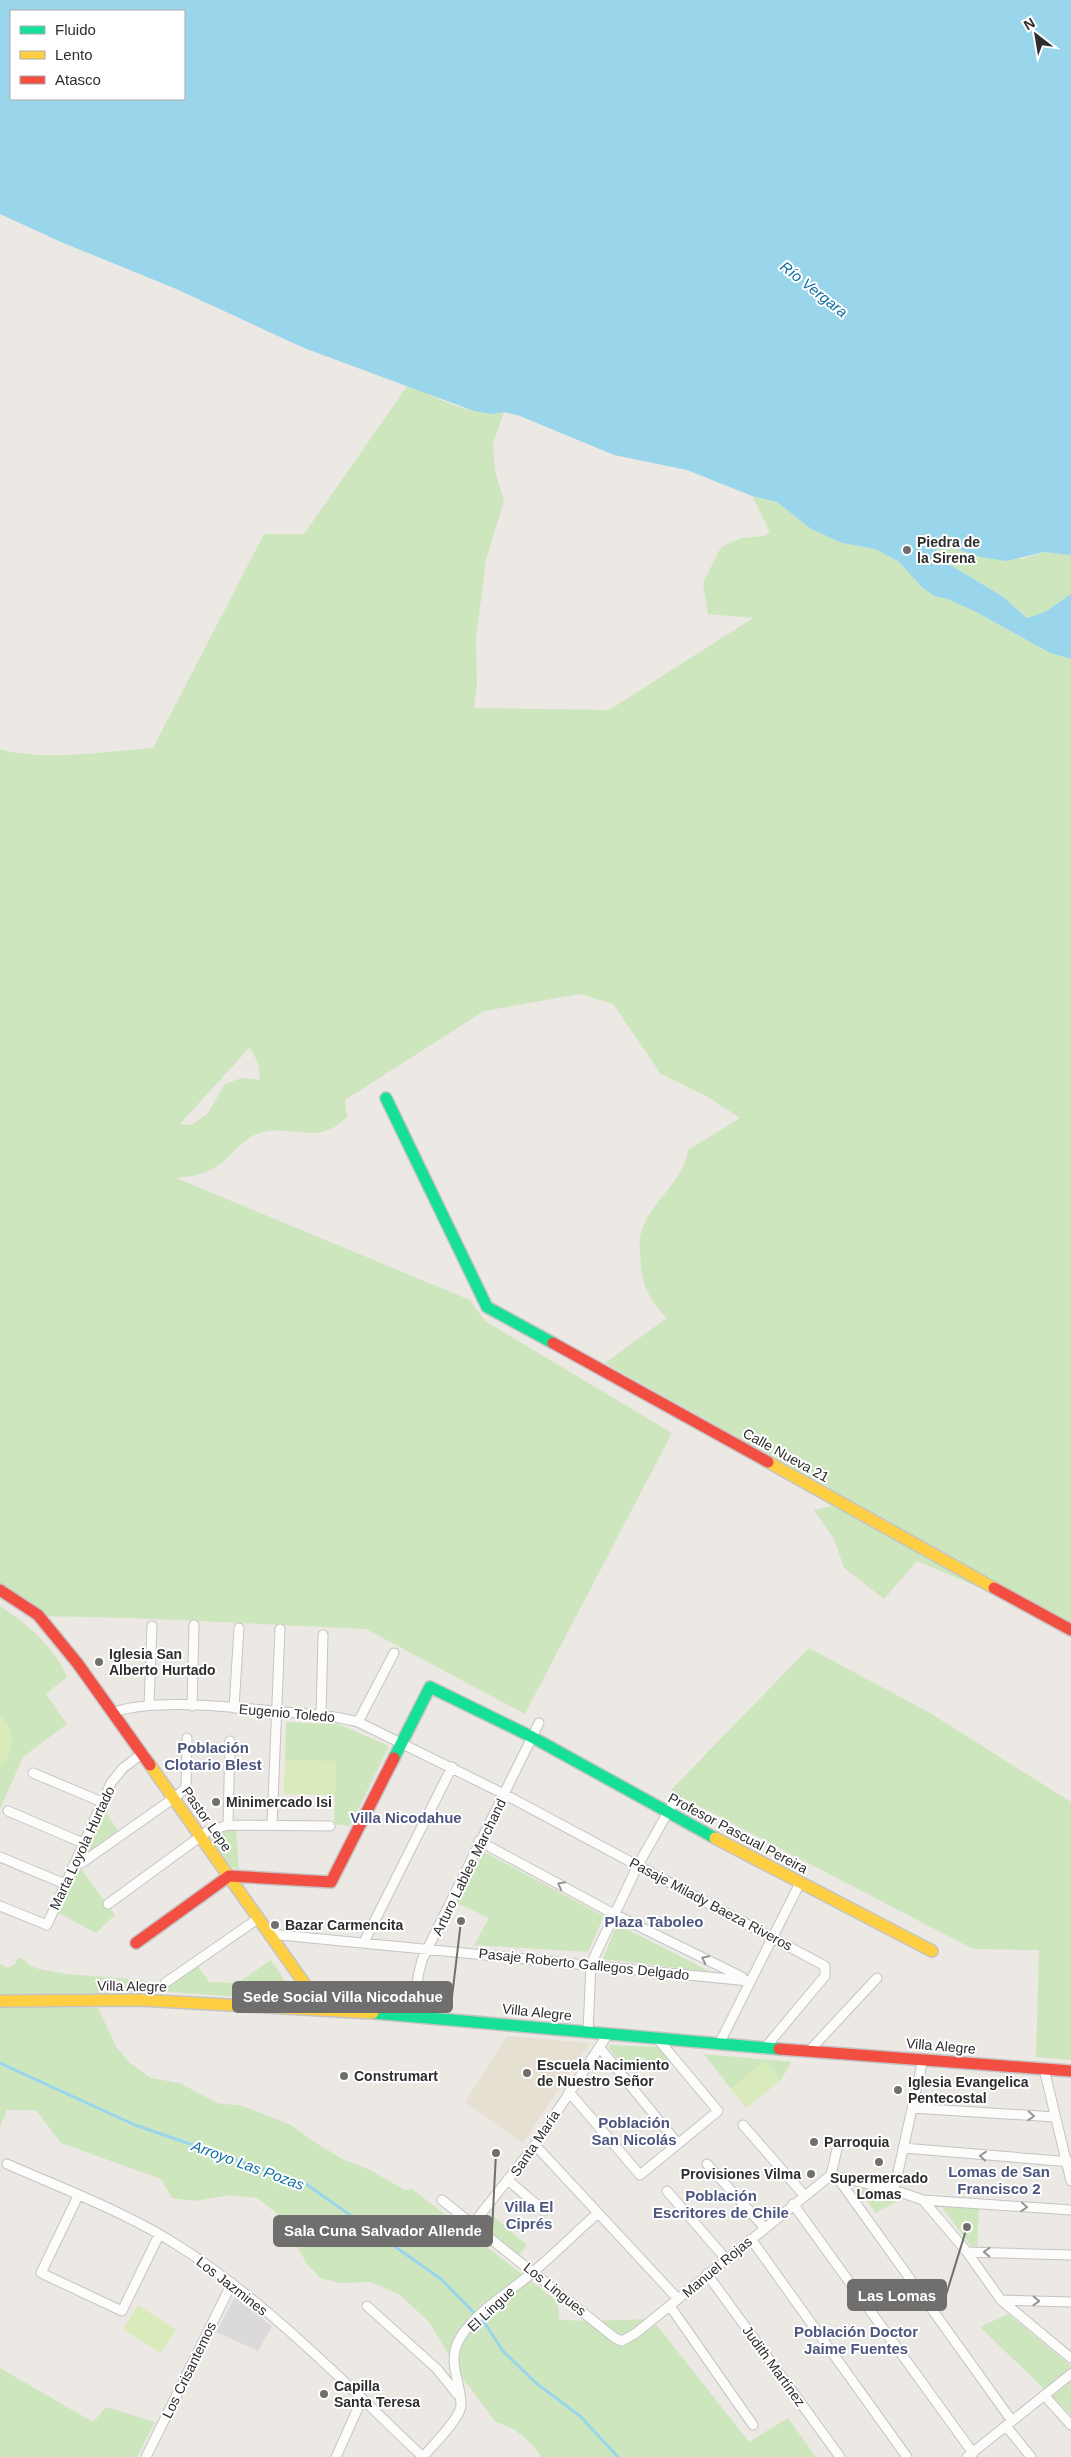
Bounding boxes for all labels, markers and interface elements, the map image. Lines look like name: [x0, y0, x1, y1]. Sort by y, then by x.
legend: [10, 10, 185, 100]
north arrow: [1011, 10, 1061, 60]
text: N: [1021, 14, 1038, 33]
text: Fluido: [55, 21, 96, 38]
text: Lento: [55, 46, 93, 63]
text: Atasco: [55, 71, 101, 88]
water label: Río Vergara: [777, 258, 851, 320]
place label: Piedra de la Sirena: [917, 534, 980, 566]
marker: Piedra de la Sirena: [901, 544, 913, 556]
street label: Calle Nueva 21: [740, 1425, 832, 1485]
place label: Iglesia San Alberto Hurtado: [109, 1646, 216, 1678]
marker: Iglesia San Alberto Hurtado: [93, 1656, 105, 1668]
street label: Eugenio Toledo: [238, 1701, 336, 1725]
district label: Población Clotario Blest: [164, 1739, 262, 1773]
street label: Marta Loyola Hurtado: [46, 1783, 118, 1912]
street label: Pastor Lepe: [179, 1783, 235, 1855]
street label: Profesor Pascual Pereira: [666, 1789, 811, 1877]
place label: Minimercado Isi: [226, 1794, 332, 1810]
marker: Minimercado Isi: [210, 1796, 222, 1808]
street label: Arturo Lablee Marchand: [429, 1796, 509, 1938]
district label: Villa Nicodahue: [350, 1809, 462, 1826]
street label: Pasaje Milady Baeza Riveros: [627, 1854, 795, 1954]
one-way arrow: [557, 1882, 566, 1892]
district label: Plaza Taboleo: [605, 1913, 703, 1930]
place label: Bazar Carmencita: [285, 1917, 403, 1933]
marker: Bazar Carmencita: [269, 1919, 281, 1931]
street label: Pasaje Roberto Gallegos Delgado: [478, 1945, 690, 1983]
one-way arrow: [702, 1955, 711, 1965]
street label: Villa Alegre: [97, 1977, 167, 1995]
callout: Sede Social Villa Nicodahue: [233, 1982, 452, 2012]
text: Sede Social Villa Nicodahue: [243, 1988, 443, 2005]
street label: Villa Alegre: [501, 2000, 573, 2024]
street label: Villa Alegre: [906, 2035, 977, 2057]
place label: Escuela Nacimiento de Nuestro Señor: [537, 2057, 669, 2089]
marker: Escuela Nacimiento de Nuestro Señor: [521, 2067, 533, 2079]
place label: Construmart: [354, 2068, 438, 2084]
marker: Construmart: [338, 2070, 350, 2082]
place label: Iglesia Evangelica Pentecostal: [908, 2074, 1029, 2106]
marker: Iglesia Evangelica Pentecostal: [892, 2084, 904, 2096]
street label: Santa María: [507, 2107, 563, 2179]
one-way arrow: [1027, 2110, 1035, 2121]
district label: Población San Nicolás: [591, 2114, 677, 2148]
place label: Parroquia: [824, 2134, 890, 2150]
water label: Arroyo Las Pozas: [189, 2136, 307, 2193]
marker: Parroquia: [808, 2136, 820, 2148]
one-way arrow: [979, 2150, 987, 2161]
marker: Supermercado Lomas: [873, 2156, 885, 2168]
district label: Lomas de San Francisco 2: [948, 2163, 1050, 2197]
place label: Provisiones Vilma: [681, 2166, 801, 2182]
marker: Provisiones Vilma: [805, 2168, 817, 2180]
place label: Supermercado Lomas: [830, 2170, 928, 2202]
district label: Población Escritores de Chile: [653, 2187, 789, 2221]
district label: Villa El Ciprés: [505, 2198, 553, 2232]
one-way arrow: [1020, 2201, 1028, 2212]
callout: Sala Cuna Salvador Allende: [274, 2216, 492, 2246]
text: Sala Cuna Salvador Allende: [284, 2222, 482, 2239]
street label: Manuel Rojas: [679, 2233, 755, 2301]
one-way arrow: [983, 2247, 991, 2258]
street label: Los Jazmines: [193, 2253, 271, 2319]
street label: Los Lingues: [521, 2259, 589, 2319]
callout: Las Lomas: [848, 2280, 946, 2310]
street label: El Lingue: [464, 2283, 518, 2335]
text: Las Lomas: [858, 2287, 936, 2304]
one-way arrow: [1032, 2296, 1040, 2306]
street label: Los Crisantemos: [159, 2319, 219, 2421]
street label: Judith Martínez: [739, 2323, 809, 2409]
district label: Población Doctor Jaime Fuentes: [794, 2323, 918, 2357]
place label: Capilla Santa Teresa: [334, 2378, 420, 2410]
marker: Capilla Santa Teresa: [318, 2388, 330, 2400]

